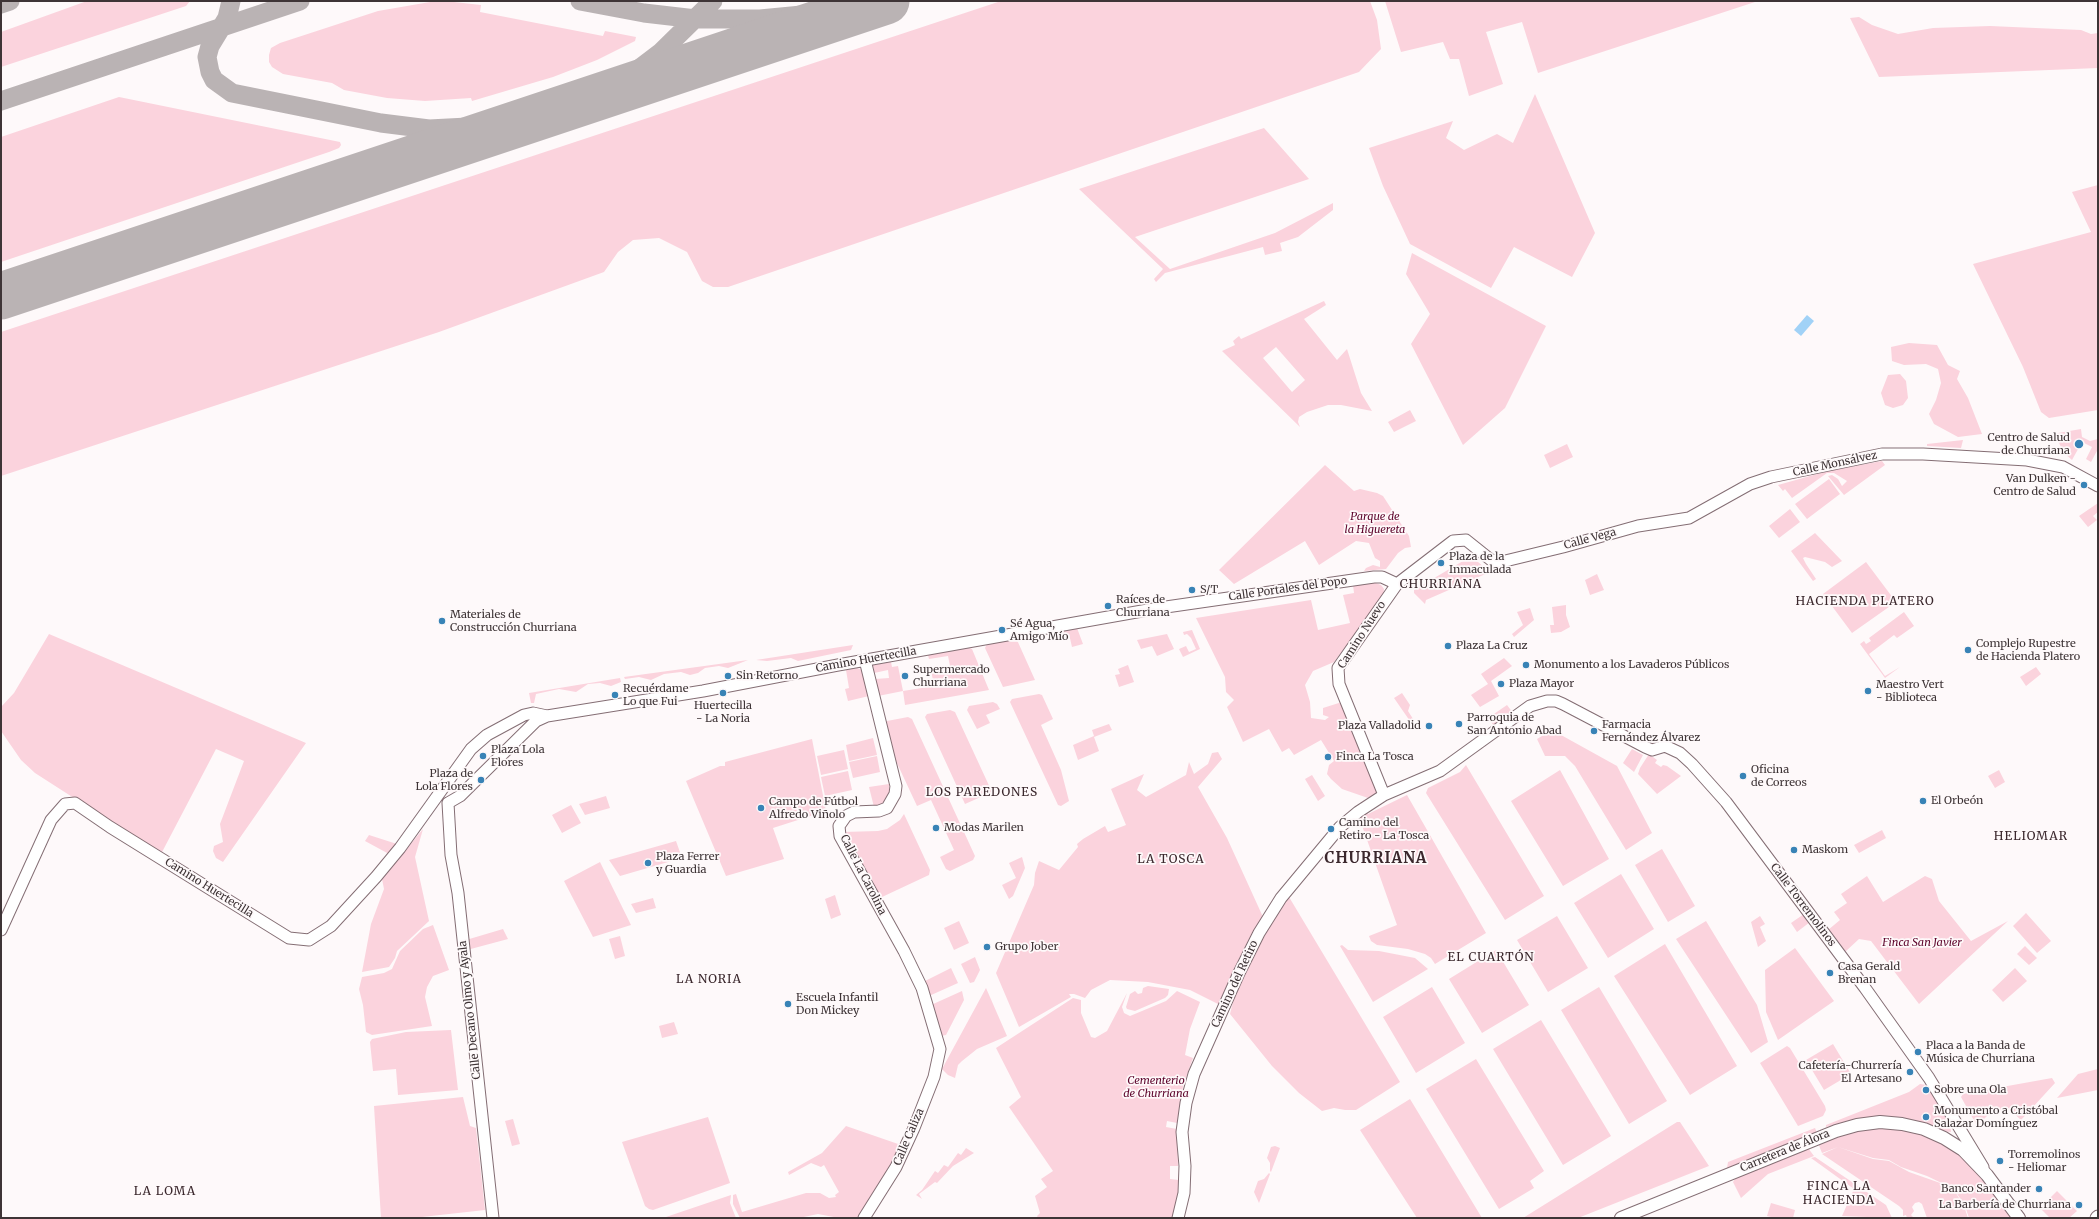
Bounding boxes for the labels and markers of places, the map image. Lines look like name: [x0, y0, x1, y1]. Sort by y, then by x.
place label: Centro de Salud de Churriana: [1988, 431, 2070, 457]
marker: Centro de Salud de Churriana: [2073, 438, 2085, 450]
place label: Van Dulken - Centro de Salud: [1994, 472, 2076, 498]
marker: Van Dulken - Centro de Salud: [2079, 480, 2089, 490]
place label: Plaza de la Inmaculada: [1449, 550, 1511, 576]
marker: Plaza de la Inmaculada: [1436, 558, 1446, 568]
place label: S/T: [1200, 583, 1218, 597]
marker: S/T: [1187, 585, 1197, 595]
place label: Raíces de Churriana: [1116, 593, 1170, 619]
marker: Raíces de Churriana: [1103, 601, 1113, 611]
place label: Materiales de Construcción Churriana: [450, 608, 577, 634]
marker: Materiales de Construcción Churriana: [437, 616, 447, 626]
place label: Sé Agua, Amigo Mío: [1010, 617, 1068, 643]
marker: Sé Agua, Amigo Mío: [997, 625, 1007, 635]
place label: Complejo Rupestre de Hacienda Platero: [1976, 637, 2080, 663]
place label: Plaza La Cruz: [1456, 639, 1528, 653]
marker: Plaza La Cruz: [1443, 641, 1453, 651]
marker: Complejo Rupestre de Hacienda Platero: [1963, 645, 1973, 655]
place label: Monumento a los Lavaderos Públicos: [1534, 658, 1729, 672]
marker: Monumento a los Lavaderos Públicos: [1521, 660, 1531, 670]
place label: Supermercado Churriana: [913, 663, 990, 689]
place label: Sin Retorno: [736, 669, 798, 683]
marker: Sin Retorno: [723, 671, 733, 681]
marker: Supermercado Churriana: [900, 671, 910, 681]
place label: Plaza Mayor: [1509, 677, 1574, 691]
place label: Maestro Vert - Biblioteca: [1876, 678, 1944, 704]
marker: Plaza Mayor: [1496, 679, 1506, 689]
place label: Recuérdame Lo que Fui: [623, 682, 689, 708]
marker: Maestro Vert - Biblioteca: [1863, 686, 1873, 696]
marker: Huertecilla - La Noria: [718, 688, 728, 698]
marker: Recuérdame Lo que Fui: [610, 690, 620, 700]
place label: Huertecilla - La Noria: [694, 699, 752, 725]
place label: Parroquia de San Antonio Abad: [1467, 711, 1562, 737]
place label: Farmacia Fernández Álvarez: [1602, 718, 1700, 744]
place label: Plaza Valladolid: [1338, 719, 1421, 733]
marker: Parroquia de San Antonio Abad: [1454, 719, 1464, 729]
marker: Plaza Valladolid: [1424, 721, 1434, 731]
marker: Farmacia Fernández Álvarez: [1589, 726, 1599, 736]
place label: Plaza Lola Flores: [491, 743, 545, 769]
place label: Finca La Tosca: [1336, 750, 1414, 764]
marker: Plaza Lola Flores: [478, 751, 488, 761]
marker: Finca La Tosca: [1323, 752, 1333, 762]
place label: Oficina de Correos: [1751, 763, 1807, 789]
place label: Plaza de Lola Flores: [415, 767, 473, 793]
marker: Oficina de Correos: [1738, 771, 1748, 781]
marker: Plaza de Lola Flores: [476, 775, 486, 785]
place label: El Orbeón: [1931, 794, 1983, 808]
place label: Campo de Fútbol Alfredo Viñolo: [769, 795, 858, 821]
marker: El Orbeón: [1918, 796, 1928, 806]
marker: Campo de Fútbol Alfredo Viñolo: [756, 803, 766, 813]
place label: Camino del Retiro - La Tosca: [1339, 816, 1429, 842]
place label: Modas Marilen: [944, 821, 1024, 835]
marker: Modas Marilen: [931, 823, 941, 833]
marker: Camino del Retiro - La Tosca: [1326, 824, 1336, 834]
place label: Maskom: [1802, 843, 1848, 857]
marker: Maskom: [1789, 845, 1799, 855]
place label: Plaza Ferrer y Guardia: [656, 850, 719, 876]
marker: Plaza Ferrer y Guardia: [643, 858, 653, 868]
place label: Grupo Jober: [995, 940, 1058, 954]
marker: Grupo Jober: [982, 942, 992, 952]
place label: Casa Gerald Brenan: [1838, 960, 1900, 986]
marker: Casa Gerald Brenan: [1825, 968, 1835, 978]
place label: Escuela Infantil Don Mickey: [796, 991, 878, 1017]
marker: Escuela Infantil Don Mickey: [783, 999, 793, 1009]
place label: Placa a la Banda de Música de Churriana: [1926, 1039, 2035, 1065]
marker: Placa a la Banda de Música de Churriana: [1913, 1047, 1923, 1057]
place label: Cafetería-Churrería El Artesano: [1799, 1059, 1902, 1085]
marker: Cafetería-Churrería El Artesano: [1905, 1067, 1915, 1077]
place label: Sobre una Ola: [1934, 1083, 2006, 1097]
marker: Sobre una Ola: [1921, 1085, 1931, 1095]
place label: Monumento a Cristóbal Salazar Domínguez: [1934, 1104, 2058, 1130]
marker: Monumento a Cristóbal Salazar Domínguez: [1921, 1112, 1931, 1122]
place label: Torremolinos - Heliomar: [2008, 1148, 2080, 1174]
marker: Torremolinos - Heliomar: [1995, 1156, 2005, 1166]
place label: Banco Santander: [1941, 1182, 2031, 1196]
marker: Banco Santander: [2034, 1184, 2044, 1194]
place label: La Barbería de Churriana: [1939, 1198, 2071, 1212]
marker: La Barbería de Churriana: [2074, 1200, 2084, 1210]

